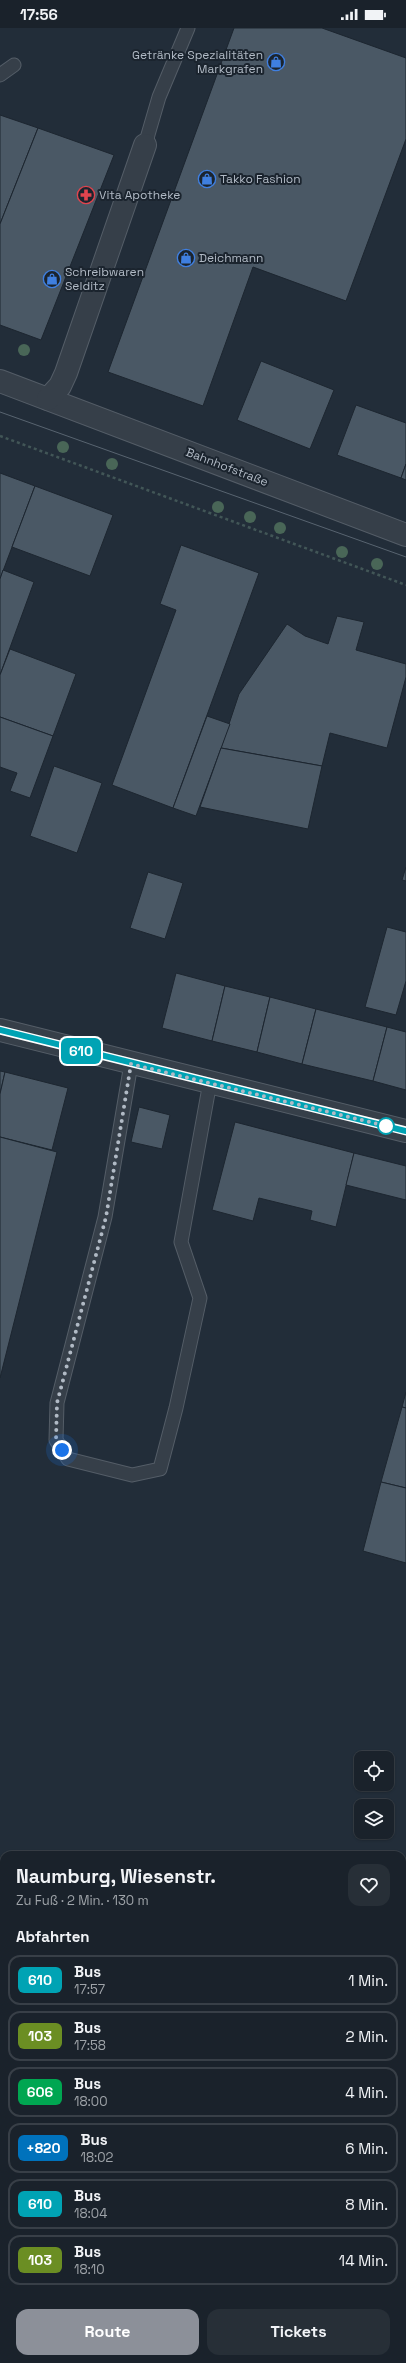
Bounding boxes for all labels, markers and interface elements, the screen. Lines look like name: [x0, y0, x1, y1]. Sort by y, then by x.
text: 17:56: [20, 5, 58, 24]
place label: Getränke Spezialitäten Markgrafen: [132, 47, 263, 77]
shop icon: Getränke Spezialitäten Markgrafen: [266, 52, 286, 72]
shop icon: Takko Fashion: [197, 169, 217, 189]
place label: Takko Fashion: [220, 171, 301, 187]
pharmacy icon: Vita Apotheke: [76, 185, 96, 205]
place label: Vita Apotheke: [99, 187, 180, 203]
shop icon: Deichmann: [176, 248, 196, 268]
place label: Deichmann: [199, 250, 263, 266]
place label: Schreibwaren Selditz: [65, 264, 144, 294]
shop icon: Schreibwaren Selditz: [42, 269, 62, 289]
street label: Bahnhofstraße: [184, 444, 270, 490]
line badge: 610: [58, 1038, 104, 1064]
text: 610: [69, 1042, 93, 1060]
unlabelled marker: [377, 1117, 395, 1135]
your location: [52, 1440, 72, 1460]
map controls: [354, 1751, 394, 1839]
button: locate: [354, 1751, 394, 1791]
button: layers: [354, 1799, 394, 1839]
text: Naumburg, Wiesenstr.: [16, 1864, 216, 1889]
button: heart: [348, 1864, 390, 1906]
text: Zu Fuß · 2 Min. · 130 m: [16, 1892, 149, 1909]
text: Abfahrten: [16, 1927, 90, 1946]
text: Bus: [74, 1962, 101, 1981]
text: 610: [28, 1971, 52, 1989]
text: 1 Min.: [348, 1971, 388, 1990]
text: 17:57: [74, 1981, 105, 1998]
text: Bus: [74, 2018, 101, 2037]
text: 103: [28, 2027, 52, 2045]
text: 2 Min.: [345, 2027, 388, 2046]
text: 17:58: [74, 2037, 106, 2054]
text: Bus: [74, 2074, 101, 2093]
text: 606: [27, 2083, 53, 2101]
text: 4 Min.: [345, 2083, 388, 2102]
text: 18:00: [74, 2093, 108, 2110]
text: Bus: [80, 2130, 108, 2149]
text: +820: [26, 2139, 60, 2157]
text: 6 Min.: [345, 2139, 388, 2158]
text: 18:02: [80, 2149, 113, 2166]
text: Bus: [74, 2186, 101, 2205]
text: 610: [28, 2195, 52, 2213]
text: 8 Min.: [345, 2195, 388, 2214]
text: 18:04: [74, 2205, 107, 2222]
text: Bus: [74, 2242, 101, 2261]
text: 103: [28, 2251, 52, 2269]
text: 14 Min.: [339, 2251, 388, 2270]
text: 18:10: [74, 2261, 105, 2278]
button: Route: [16, 2309, 199, 2355]
button: Tickets: [207, 2309, 390, 2355]

